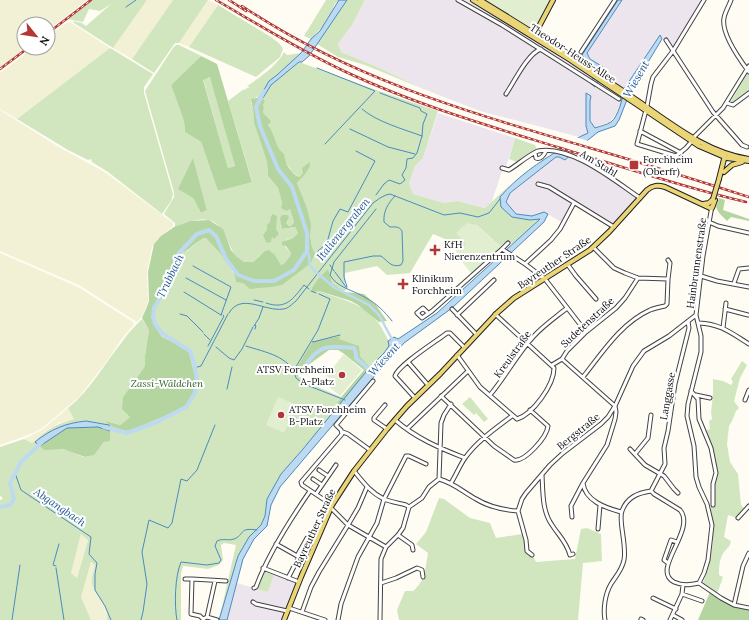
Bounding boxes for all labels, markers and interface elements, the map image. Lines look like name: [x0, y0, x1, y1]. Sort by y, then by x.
north arrow: [16, 16, 56, 56]
street label: Theodor-Heuss-Allee: [527, 21, 619, 86]
text: N: [36, 34, 53, 49]
water label: Wiesent: [620, 58, 652, 100]
street label: Am Stahl: [577, 147, 620, 180]
place label: Forchheim (Oberfr): [643, 153, 693, 178]
marker: Forchheim (Oberfr): [628, 159, 640, 171]
water label: Italienergraben: [313, 195, 373, 263]
street label: Hainbrunnenstraße: [684, 216, 709, 309]
street label: Bayreuther Straße: [515, 233, 594, 292]
place label: KfH Nierenzentrum: [444, 238, 515, 263]
marker: KfH Nierenzentrum: [429, 244, 441, 256]
water label: Trubbach: [153, 251, 187, 300]
place label: Klinikum Forchheim: [412, 272, 462, 297]
marker: Klinikum Forchheim: [397, 278, 409, 290]
street label: Sudetenstraße: [558, 294, 617, 350]
street label: Kreulstraße: [491, 328, 534, 381]
water label: Wiesent: [365, 339, 403, 379]
place label: ATSV Forchheim A-Platz: [256, 363, 334, 388]
marker: ATSV Forchheim A-Platz: [337, 370, 347, 380]
street label: Langgasse: [657, 371, 678, 421]
park label: Zassi-Wäldchen: [131, 377, 204, 390]
place label: ATSV Forchheim B-Platz: [288, 403, 366, 428]
marker: ATSV Forchheim B-Platz: [276, 410, 286, 420]
street label: Bergstraße: [554, 410, 603, 453]
water label: Abgangbach: [30, 484, 89, 530]
street label: Bayreuther Straße: [290, 486, 339, 570]

